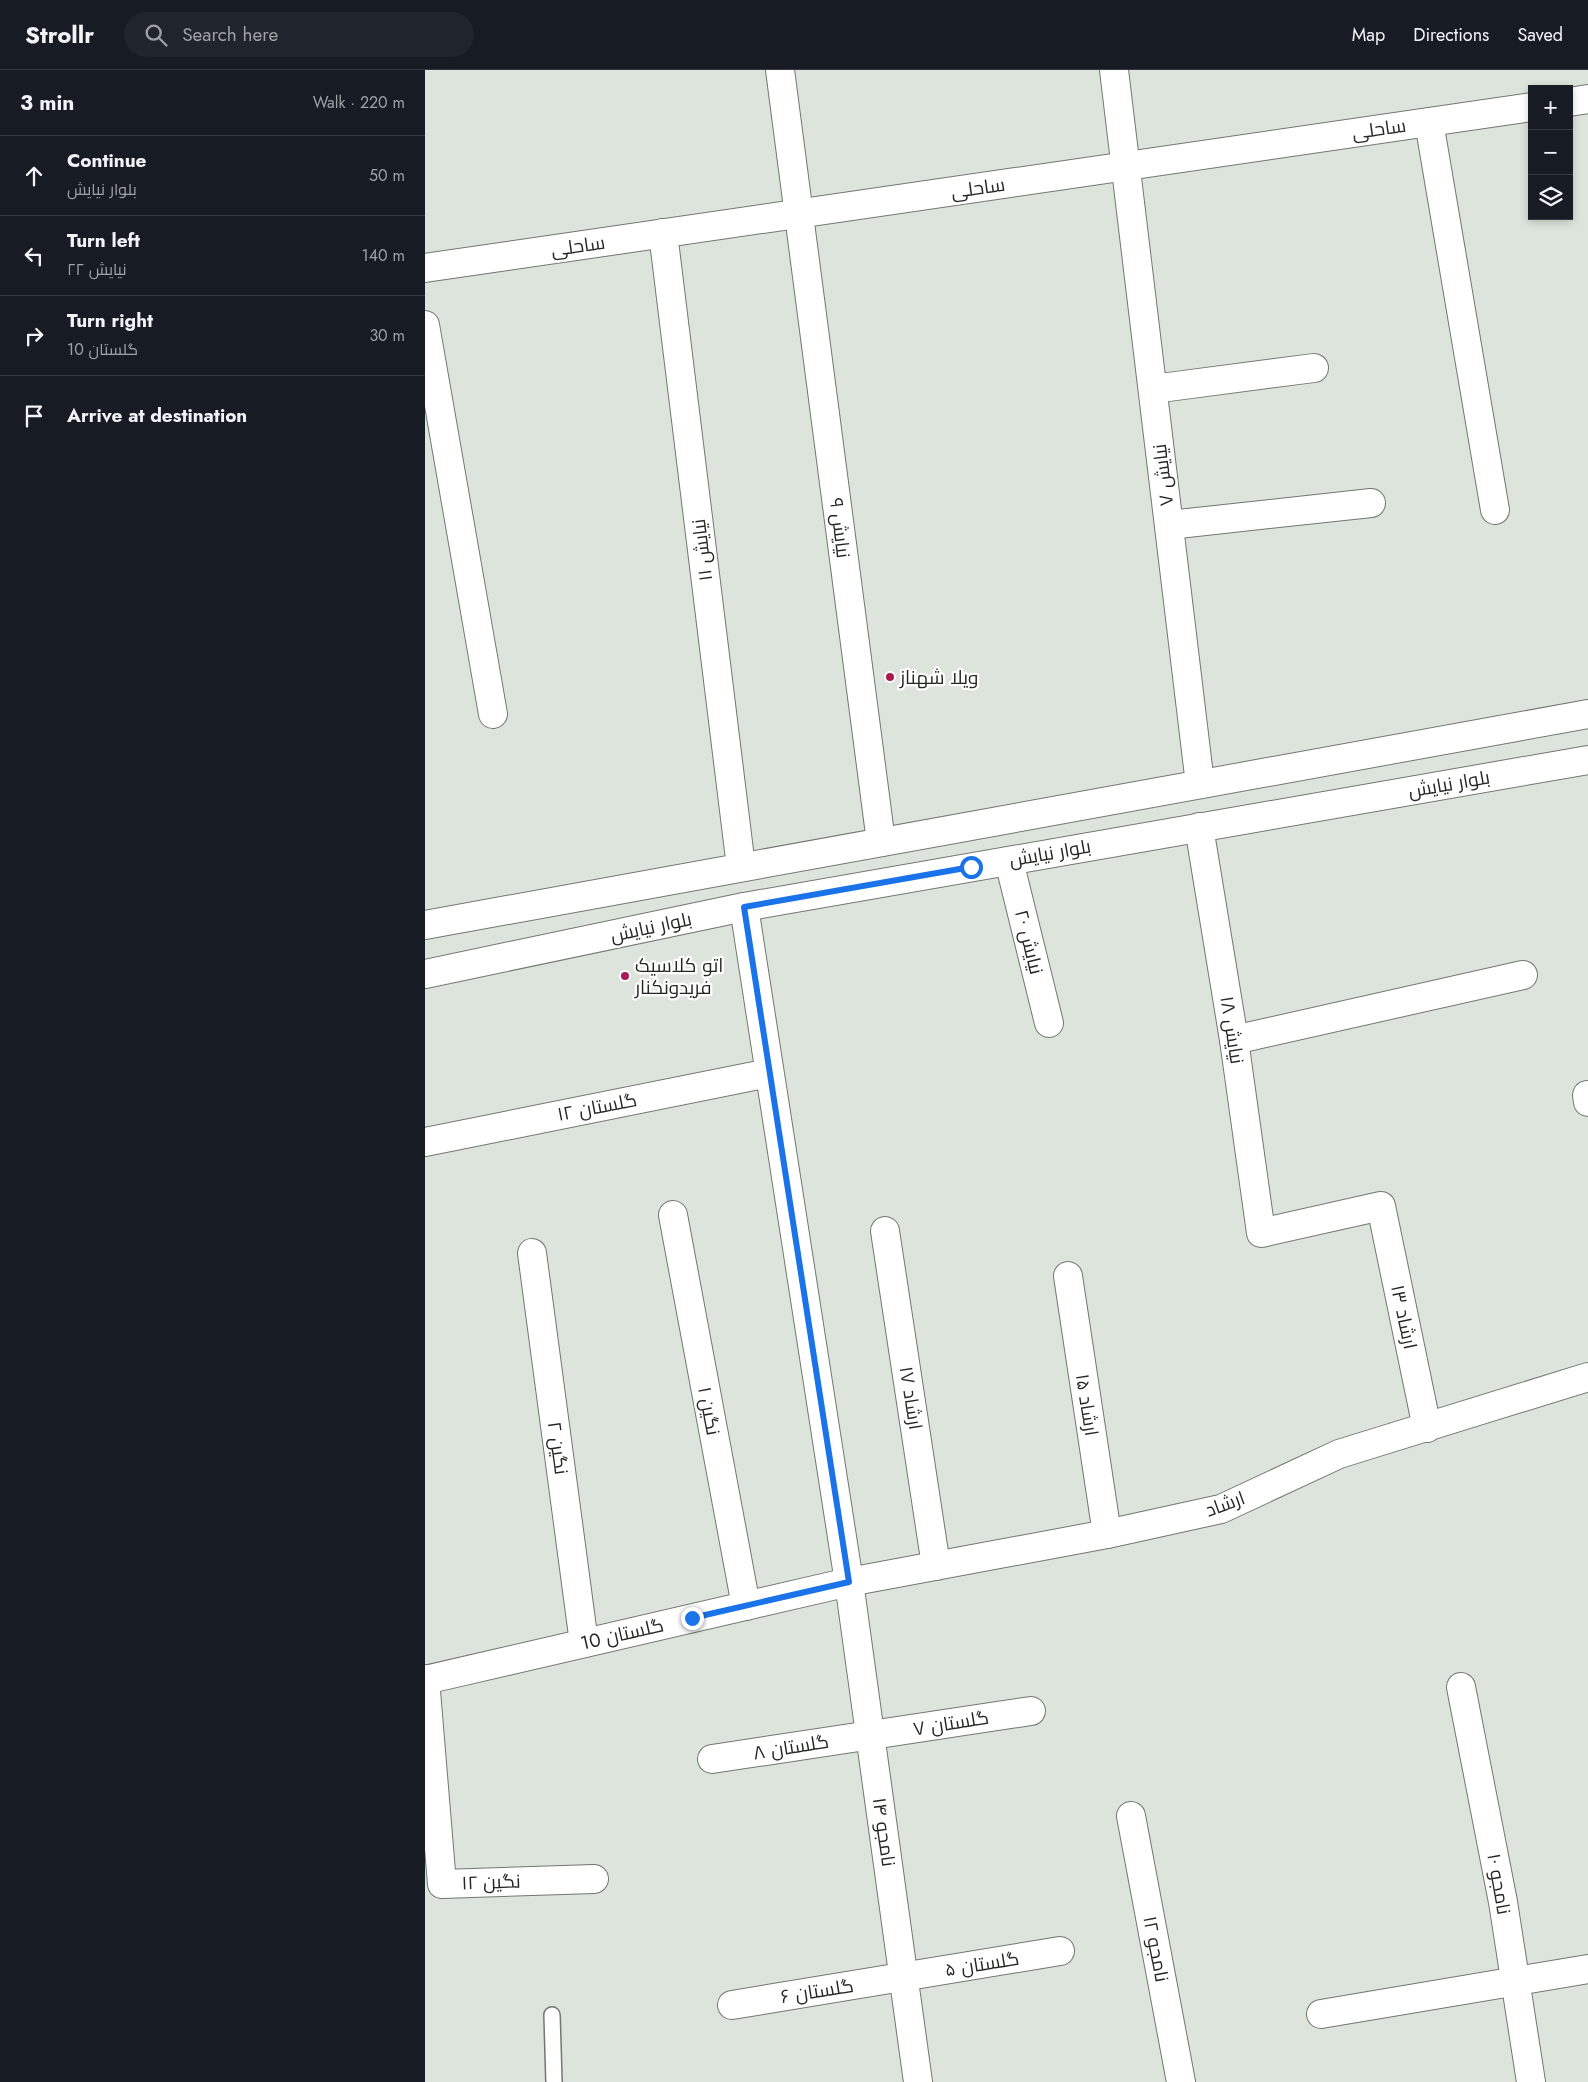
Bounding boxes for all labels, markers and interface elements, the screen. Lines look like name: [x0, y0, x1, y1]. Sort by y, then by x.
search box: [124, 12, 474, 57]
text: Strollr: [25, 17, 94, 52]
icon: search: [142, 21, 170, 49]
text: Search here: [182, 21, 278, 48]
text: Map: [1352, 22, 1385, 48]
text: Directions: [1413, 22, 1489, 48]
text: Saved: [1517, 22, 1563, 48]
map controls: [1528, 85, 1573, 220]
button: +: [1528, 85, 1573, 130]
text: 3 min: [20, 88, 74, 118]
text: Walk · 220 m: [313, 91, 405, 114]
street label: ساحلی: [1350, 112, 1408, 146]
button: −: [1528, 130, 1573, 175]
text: Continue: [67, 147, 146, 174]
icon: ahead: [20, 162, 48, 190]
text: 50 m: [369, 164, 405, 187]
street label: ساحلی: [949, 171, 1007, 205]
button: layers: [1528, 175, 1573, 220]
text: بلوار نیایش: [67, 178, 137, 201]
text: Turn left: [67, 227, 140, 254]
street label: ساحلی: [549, 229, 607, 263]
icon: left: [20, 242, 48, 270]
text: 140 m: [362, 244, 405, 267]
text: نیایش ۲۲: [67, 258, 127, 281]
text: Turn right: [67, 307, 153, 334]
icon: right: [20, 322, 48, 350]
text: 30 m: [369, 324, 405, 347]
text: گلستان 10: [67, 338, 138, 361]
icon: arrive: [20, 402, 48, 430]
text: Arrive at destination: [67, 402, 247, 429]
street label: نیایش ۷: [1146, 442, 1180, 508]
street label: نیایش ۹: [823, 496, 857, 560]
street label: نیایش ۱۱: [685, 517, 719, 583]
place label: ویلا شهناز: [899, 664, 978, 691]
marker: ویلا شهناز: [884, 671, 896, 683]
street label: بلوار نیایش: [1406, 764, 1492, 804]
street label: بلوار نیایش: [1007, 833, 1093, 873]
route start: [960, 856, 983, 879]
street label: بلوار نیایش: [608, 905, 694, 949]
street label: نیایش ۲۰: [1008, 907, 1050, 977]
place label: اتو کلاسیک فریدونکنار: [634, 952, 723, 1001]
marker: اتو کلاسیک فریدونکنار: [619, 970, 631, 982]
street label: نیایش ۱۸: [1213, 994, 1251, 1066]
street label: گلستان ۱۲: [555, 1086, 639, 1128]
street label: ارشاد ۱۳: [1384, 1282, 1424, 1352]
street label: ارشاد ۱۷: [893, 1364, 929, 1432]
street label: ارشاد ۱۵: [1069, 1372, 1105, 1438]
street label: نگین ۱: [691, 1384, 727, 1438]
street label: نگین ۲: [541, 1420, 575, 1476]
street label: ارشاد: [1201, 1484, 1249, 1524]
route end: [681, 1607, 704, 1630]
street label: گلستان 10: [578, 1611, 666, 1657]
street label: گلستان ۷: [911, 1704, 991, 1742]
street label: گلستان ۸: [751, 1728, 831, 1766]
street label: نامجو ۱۴: [866, 1796, 902, 1868]
street label: نامجو ۱۰: [1480, 1851, 1518, 1917]
street label: نگین ۱۲: [461, 1867, 521, 1897]
street label: نامجو ۱۲: [1136, 1914, 1176, 1984]
street label: گلستان ۵: [943, 1945, 1021, 1983]
street label: گلستان ۶: [779, 1972, 855, 2010]

